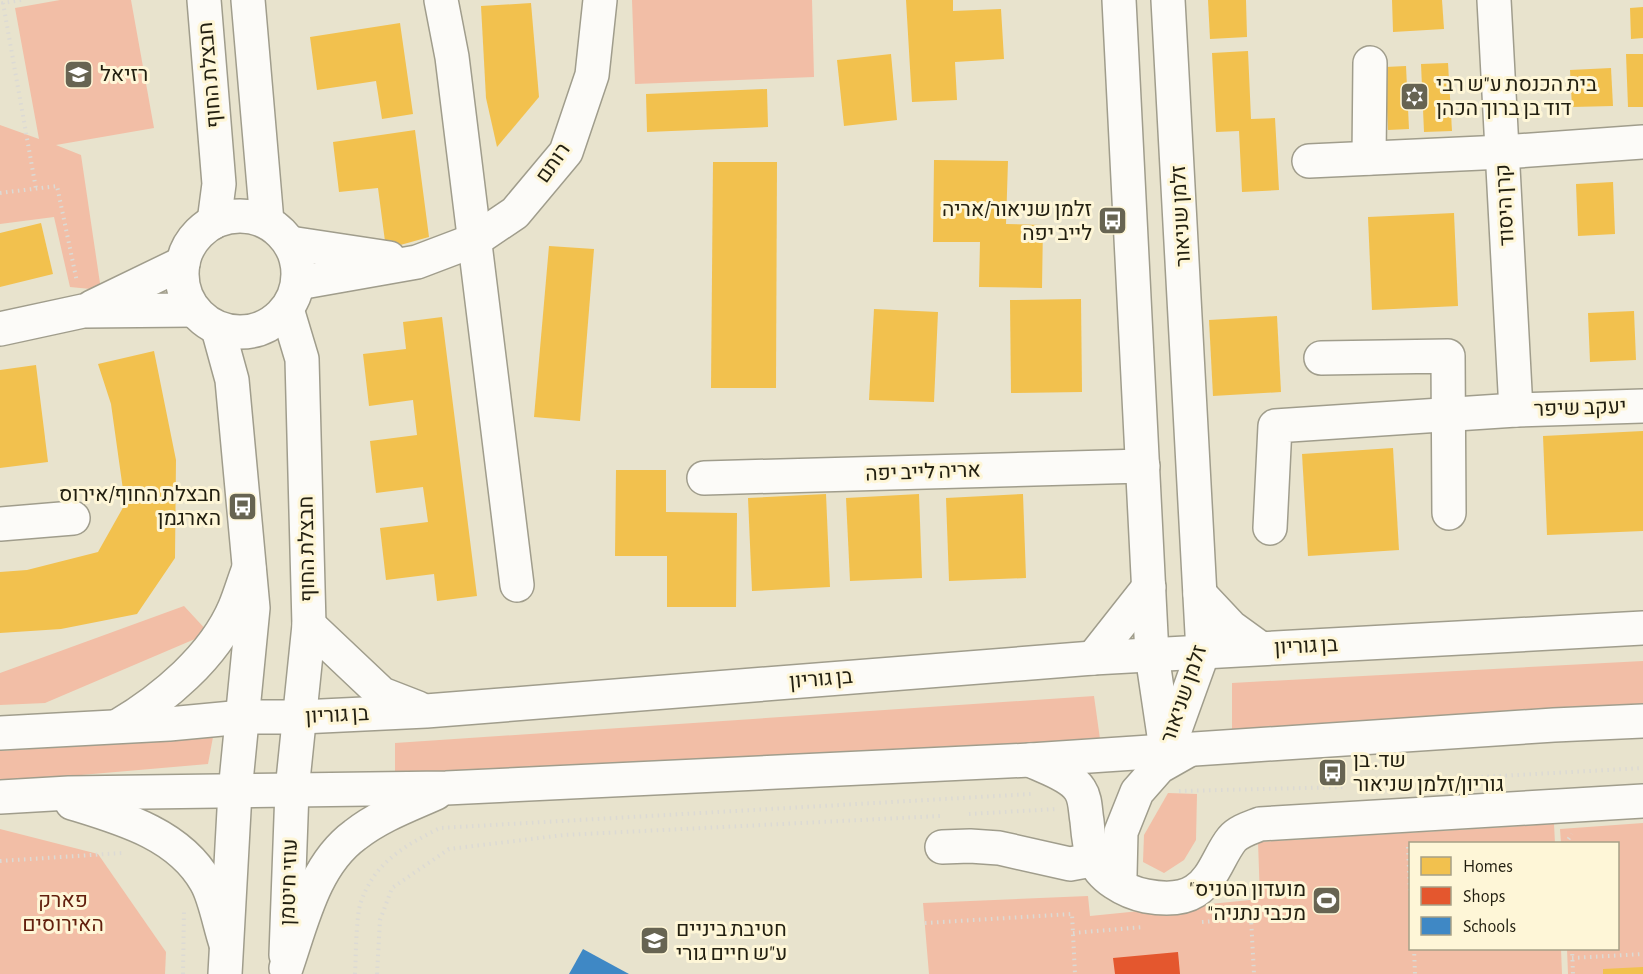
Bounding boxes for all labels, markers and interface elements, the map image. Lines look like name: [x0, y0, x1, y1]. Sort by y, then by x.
street label: חבצלת החוף: [195, 21, 225, 129]
school or university icon: רזיאל: [63, 58, 95, 90]
place label: רזיאל: [100, 64, 148, 85]
place label: בית הכנסת ע"ש רבי דוד בן ברוך הכהן: [1436, 74, 1597, 119]
synagogue icon: בית הכנסת ע"ש רבי דוד בן ברוך הכהן: [1399, 80, 1431, 112]
street label: רותם: [532, 139, 574, 187]
street label: קרן היסוד: [1492, 163, 1518, 247]
street label: זלמן שניאור: [1168, 165, 1194, 267]
place label: זלמן שניאור/אריה לייב יפה: [942, 199, 1092, 244]
bus stop icon: זלמן שניאור/אריה לייב יפה: [1097, 205, 1129, 237]
street label: יעקב שיפר: [1533, 396, 1627, 420]
street label: אריה לייב יפה: [865, 459, 981, 485]
place label: חבצלת החוף/אירוס הארגמן: [59, 484, 221, 529]
bus stop icon: חבצלת החוף/אירוס הארגמן: [226, 490, 258, 522]
street label: חבצלת החוף: [296, 496, 318, 602]
street label: בן גוריון: [1274, 634, 1338, 658]
street label: זלמן שניאור: [1158, 643, 1210, 745]
street label: בן גוריון: [788, 666, 854, 692]
street label: בן גוריון: [305, 703, 369, 727]
place label: שד. בן גוריון/זלמן שניאור: [1353, 750, 1504, 795]
bus stop icon: שד. בן גוריון/זלמן שניאור: [1316, 756, 1348, 788]
street label: עוזי חיטמן: [277, 838, 301, 926]
legend: [1409, 842, 1619, 950]
text: Homes: [1463, 858, 1513, 876]
place label: "מועדון הטניס "מכבי נתניה: [1189, 879, 1306, 924]
sports icon: "מועדון הטניס "מכבי נתניה: [1311, 885, 1343, 917]
text: Shops: [1463, 888, 1505, 906]
park label: פארק האירוסים: [22, 890, 104, 935]
text: Schools: [1463, 918, 1516, 936]
place label: חטיבת ביניים ע"ש חיים גורי: [676, 919, 787, 964]
school or university icon: חטיבת ביניים ע"ש חיים גורי: [639, 925, 671, 957]

